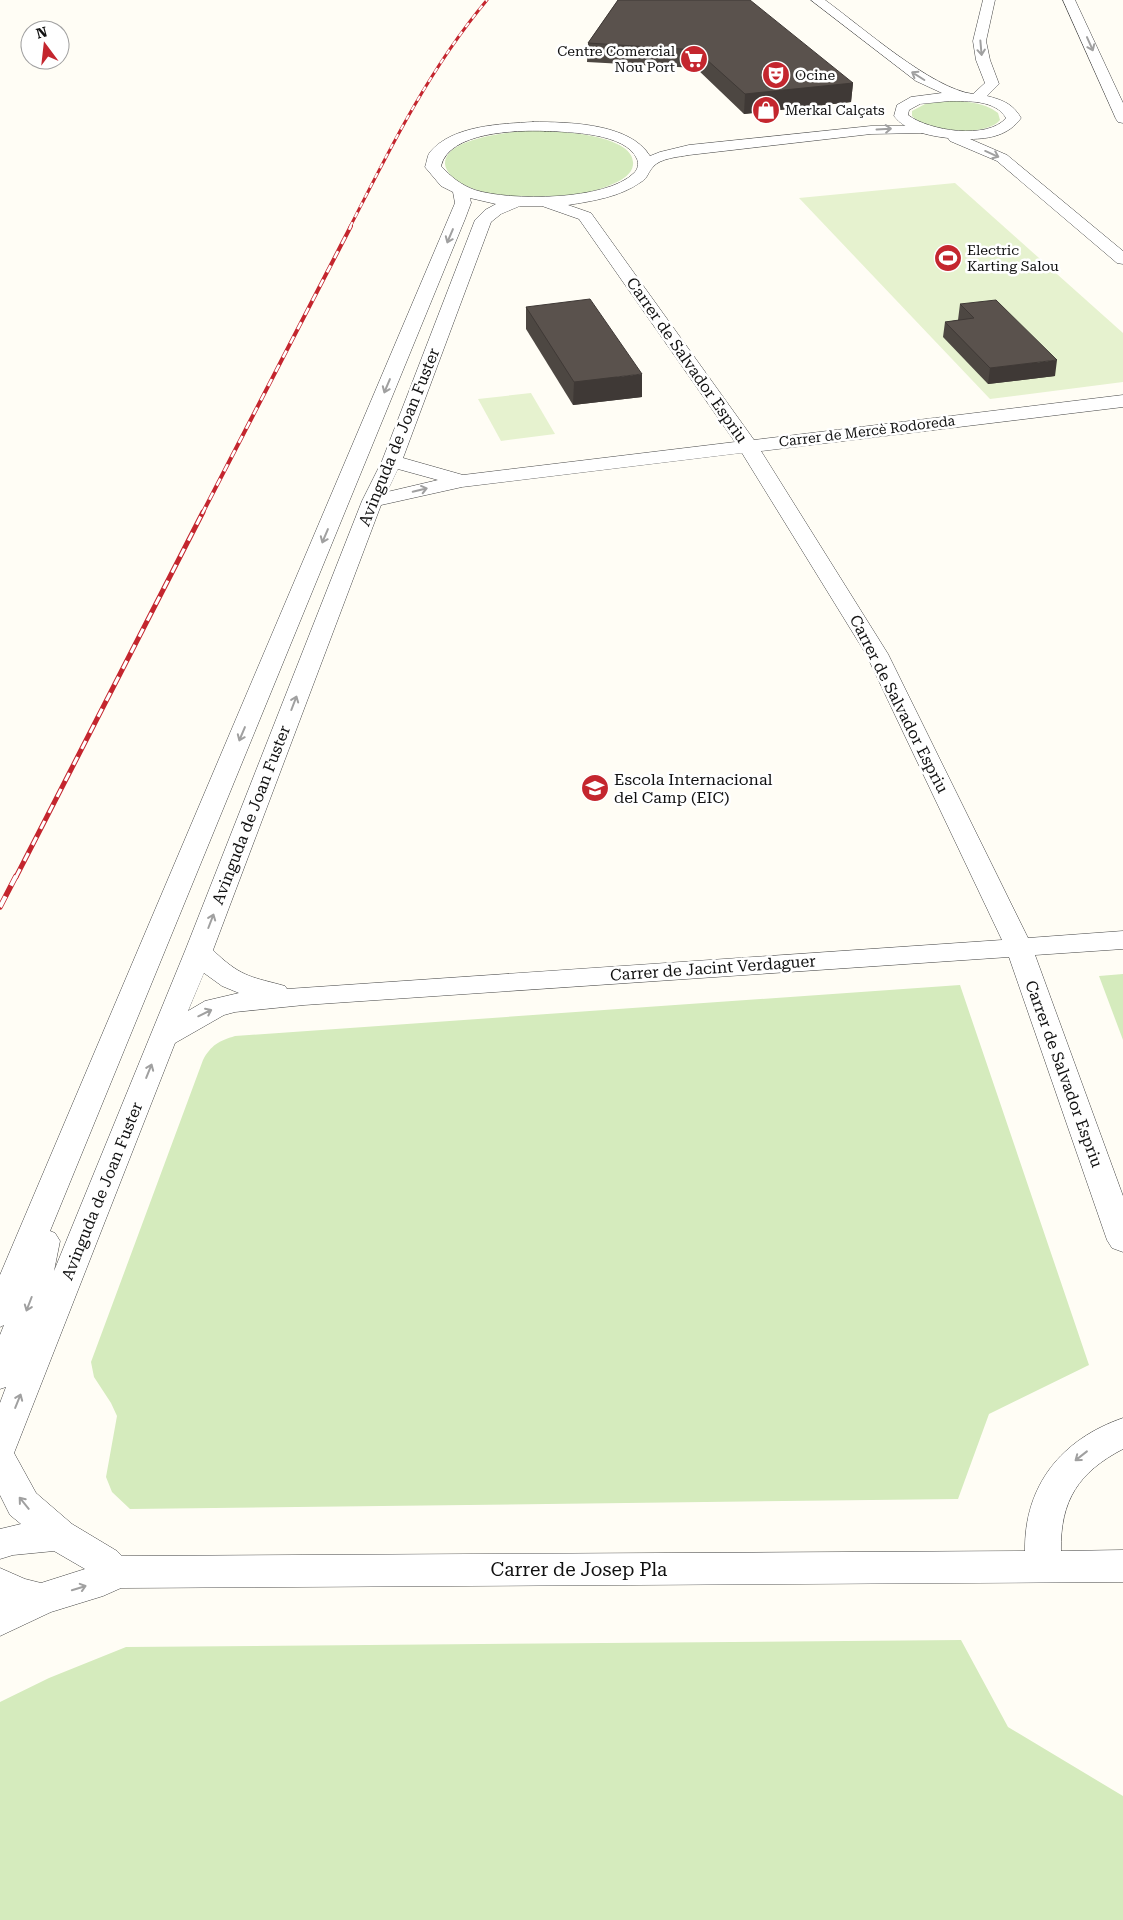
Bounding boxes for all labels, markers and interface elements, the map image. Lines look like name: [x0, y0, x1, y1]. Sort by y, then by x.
north arrow: [20, 20, 70, 70]
text: N: [34, 23, 49, 42]
one-way arrow: [1086, 36, 1096, 51]
one-way arrow: [976, 39, 986, 55]
place label: Centre Comercial Nou Port: [557, 43, 676, 75]
supermarket icon: Centre Comercial Nou Port: [679, 44, 709, 74]
theatre icon: Ocine: [761, 60, 791, 90]
place label: Ocine: [795, 67, 836, 83]
one-way arrow: [912, 71, 926, 81]
shop icon: Merkal Calçats: [751, 95, 781, 125]
place label: Merkal Calçats: [785, 102, 885, 118]
one-way arrow: [875, 124, 891, 133]
one-way arrow: [984, 149, 999, 159]
one-way arrow: [445, 228, 455, 243]
place label: Electric Karting Salou: [967, 242, 1059, 274]
sports icon: Electric Karting Salou: [933, 243, 963, 273]
street label: Carrer de Salvador Espriu: [623, 274, 751, 446]
street label: Avinguda de Joan Fuster: [355, 345, 444, 529]
one-way arrow: [382, 378, 392, 393]
street label: Carrer de Mercè Rodoreda: [778, 412, 956, 450]
one-way arrow: [411, 485, 427, 494]
one-way arrow: [319, 528, 328, 543]
street label: Carrer de Salvador Espriu: [846, 612, 952, 796]
one-way arrow: [290, 696, 299, 712]
street label: Avinguda de Joan Fuster: [208, 722, 294, 907]
one-way arrow: [236, 726, 246, 741]
place label: Escola Internacional del Camp (EIC): [614, 770, 773, 807]
school or university icon: Escola Internacional del Camp (EIC): [580, 773, 610, 803]
one-way arrow: [207, 913, 216, 929]
street label: Carrer de Jacint Verdaguer: [610, 951, 817, 985]
street label: Carrer de Salvador Espriu: [1021, 978, 1107, 1170]
one-way arrow: [197, 1008, 212, 1017]
one-way arrow: [145, 1064, 155, 1079]
street label: Avinguda de Joan Fuster: [58, 1099, 147, 1283]
one-way arrow: [24, 1296, 33, 1311]
one-way arrow: [14, 1394, 23, 1409]
one-way arrow: [1075, 1451, 1088, 1462]
one-way arrow: [19, 1496, 30, 1509]
street label: Carrer de Josep Pla: [491, 1558, 668, 1581]
one-way arrow: [70, 1582, 86, 1592]

